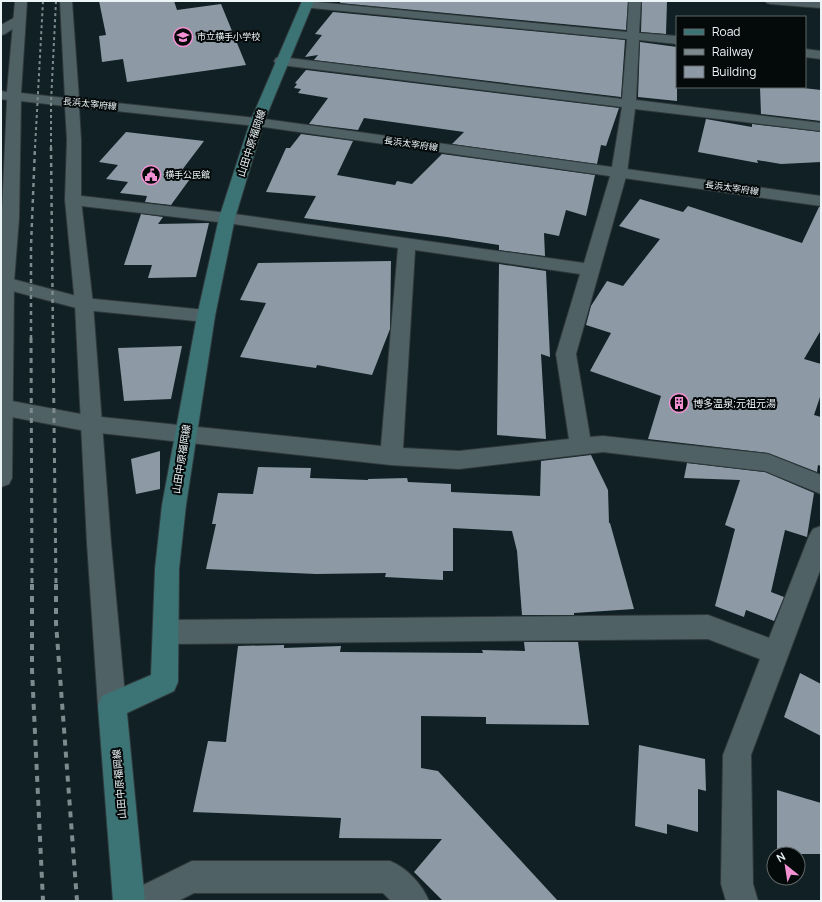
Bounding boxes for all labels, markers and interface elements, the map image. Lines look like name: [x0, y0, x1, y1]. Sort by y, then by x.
legend: [676, 16, 806, 88]
text: Road: [712, 23, 740, 40]
school or university icon: 市立横手小学校: [172, 26, 194, 48]
place label: 市立横手小学校: [197, 30, 260, 43]
text: Railway: [712, 43, 754, 60]
text: Building: [712, 63, 756, 80]
street label: 長浜太宰府線: [63, 94, 119, 113]
street label: 山田中原福岡線: [234, 108, 268, 178]
street label: 長浜太宰府線: [383, 133, 440, 154]
public building icon: 横手公民館: [140, 164, 162, 186]
place label: 横手公民館: [165, 168, 210, 181]
street label: 長浜太宰府線: [704, 177, 761, 198]
building icon: 博多温泉;元祖元湯: [668, 392, 690, 414]
place label: 博多温泉;元祖元湯: [693, 396, 776, 410]
street label: 山田中原福岡線: [169, 423, 193, 495]
street label: 山田中原福岡線: [109, 749, 129, 819]
north arrow: [766, 846, 806, 886]
text: N: [774, 848, 788, 865]

